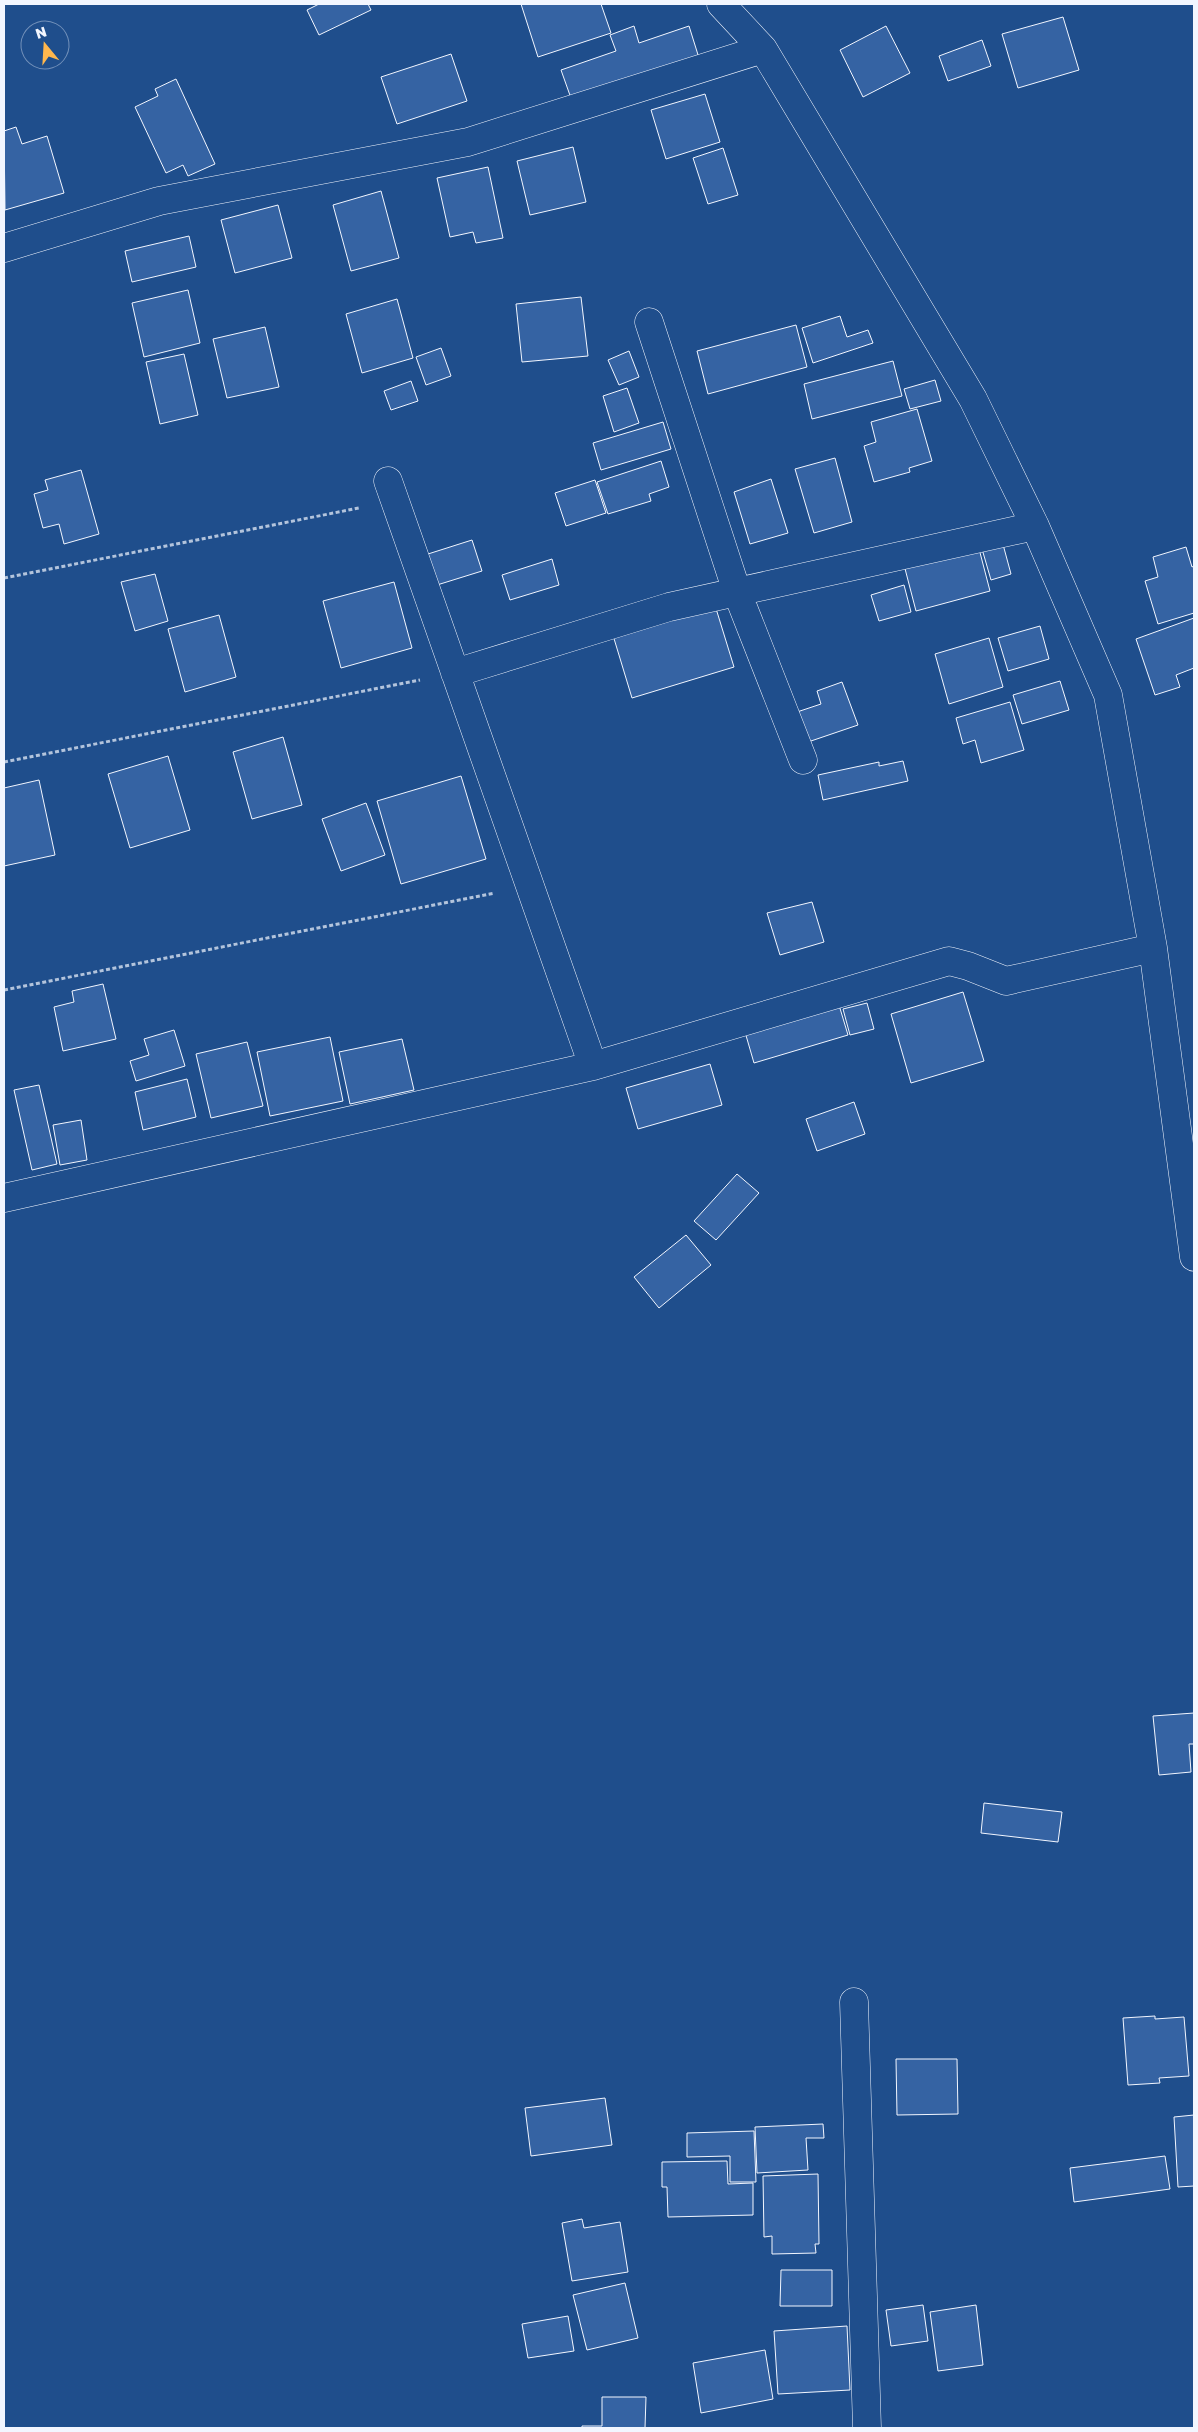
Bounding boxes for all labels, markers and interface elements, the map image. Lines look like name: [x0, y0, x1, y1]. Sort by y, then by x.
north arrow: [20, 20, 70, 70]
text: N: [33, 22, 49, 42]

